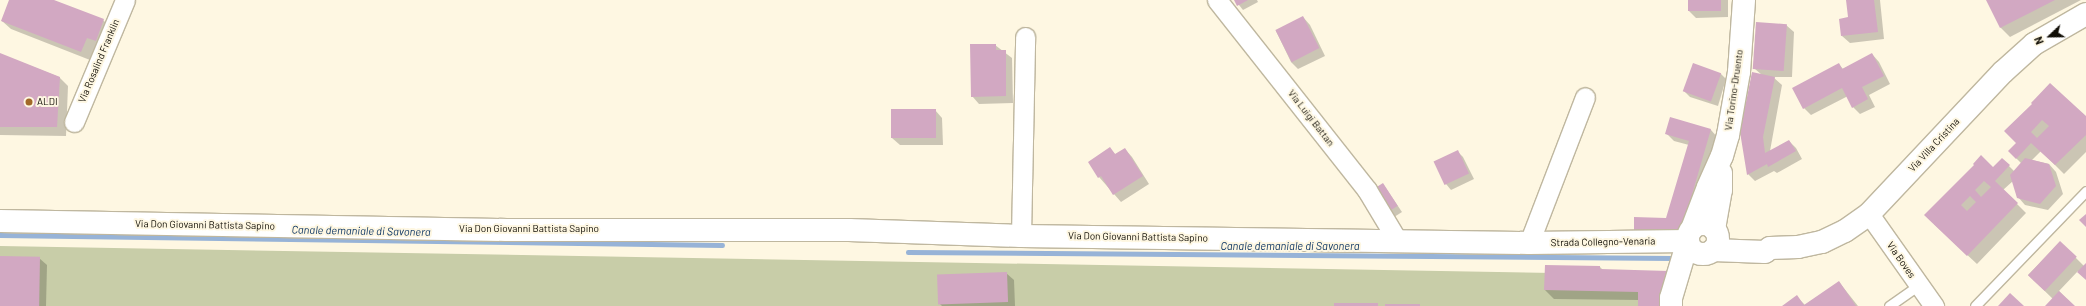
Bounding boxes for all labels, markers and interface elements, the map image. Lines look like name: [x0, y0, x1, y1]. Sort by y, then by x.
north arrow: [2030, 16, 2070, 56]
street label: Via Rosalind Franklin: [76, 17, 122, 105]
text: N: [2031, 35, 2046, 47]
street label: Via Torino-Druento: [1722, 49, 1746, 131]
street label: Via Luigi Battan: [1285, 87, 1337, 149]
place label: ALDI: [37, 96, 58, 108]
marker: ALDI: [24, 97, 34, 107]
street label: Via Villa Cristina: [1906, 116, 1962, 174]
street label: Via Don Giovanni Battista Sapino: [135, 218, 275, 232]
water label: Canale demaniale di Savonera: [291, 223, 431, 239]
street label: Via Don Giovanni Battista Sapino: [459, 223, 599, 235]
street label: Via Don Giovanni Battista Sapino: [1068, 230, 1208, 244]
street label: Strada Collegno-Venaria: [1550, 235, 1656, 249]
water label: Canale demaniale di Savonera: [1220, 239, 1360, 253]
street label: Via Boves: [1884, 239, 1918, 281]

